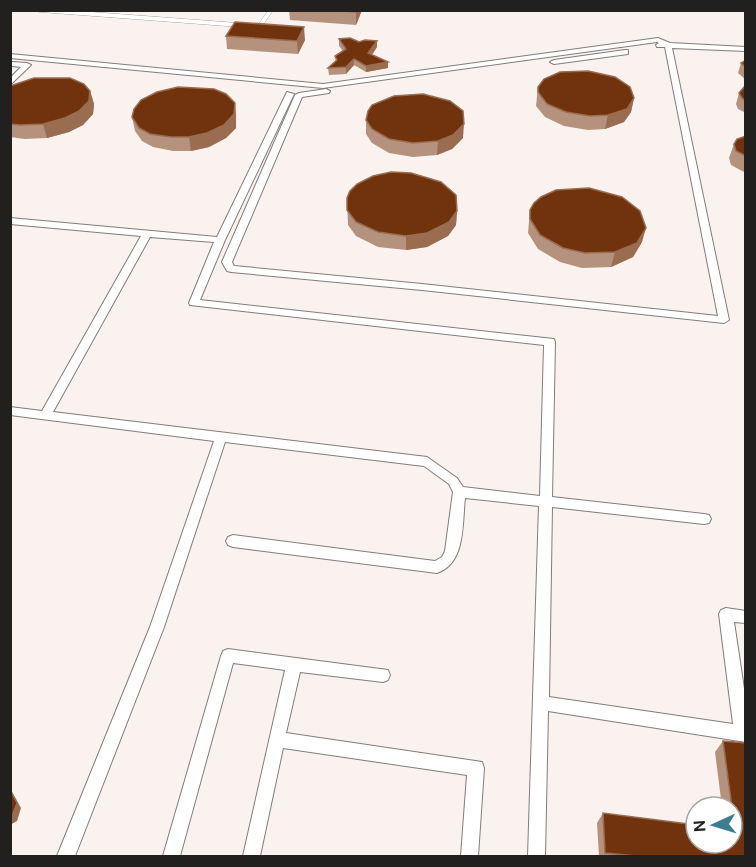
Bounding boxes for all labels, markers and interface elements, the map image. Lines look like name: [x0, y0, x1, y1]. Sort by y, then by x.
north arrow: [684, 795, 744, 855]
text: N: [689, 819, 710, 833]

